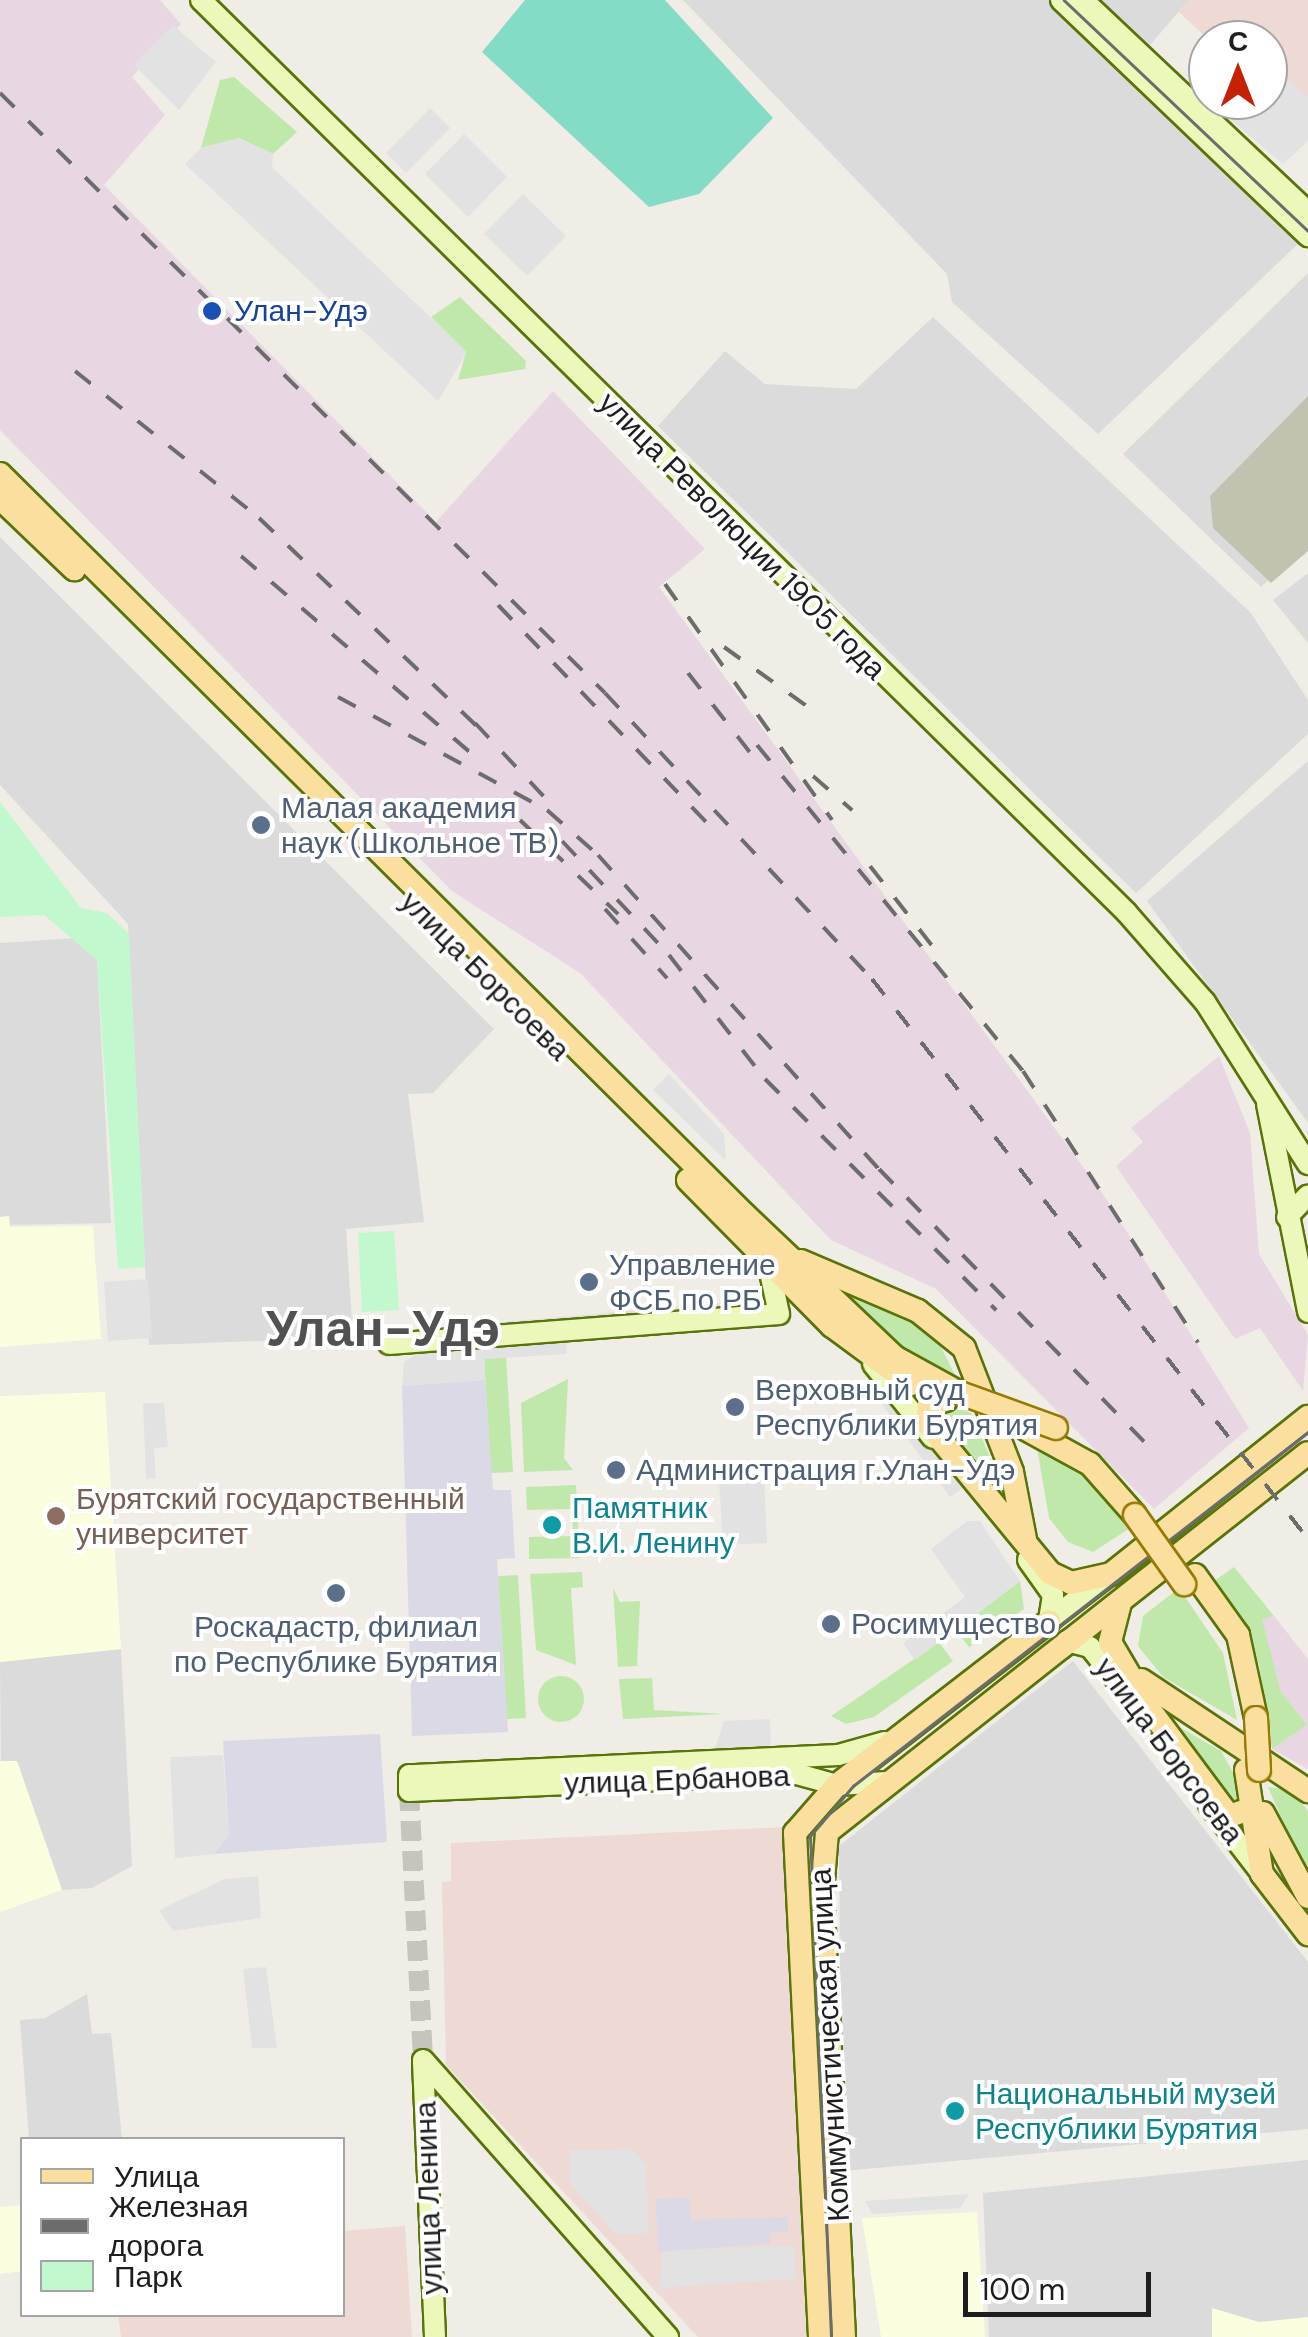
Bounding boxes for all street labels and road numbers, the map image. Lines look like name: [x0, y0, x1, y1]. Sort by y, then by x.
street label: улица Революции 1905 года: [591, 385, 893, 687]
street label: улица Борсоева: [393, 884, 577, 1068]
street label: улица Борсоева: [1087, 1651, 1251, 1851]
street label: улица Ербанова: [564, 1758, 790, 1802]
street label: Коммунистическая улица: [803, 1867, 857, 2223]
street label: улица Ленина: [408, 2101, 450, 2295]

